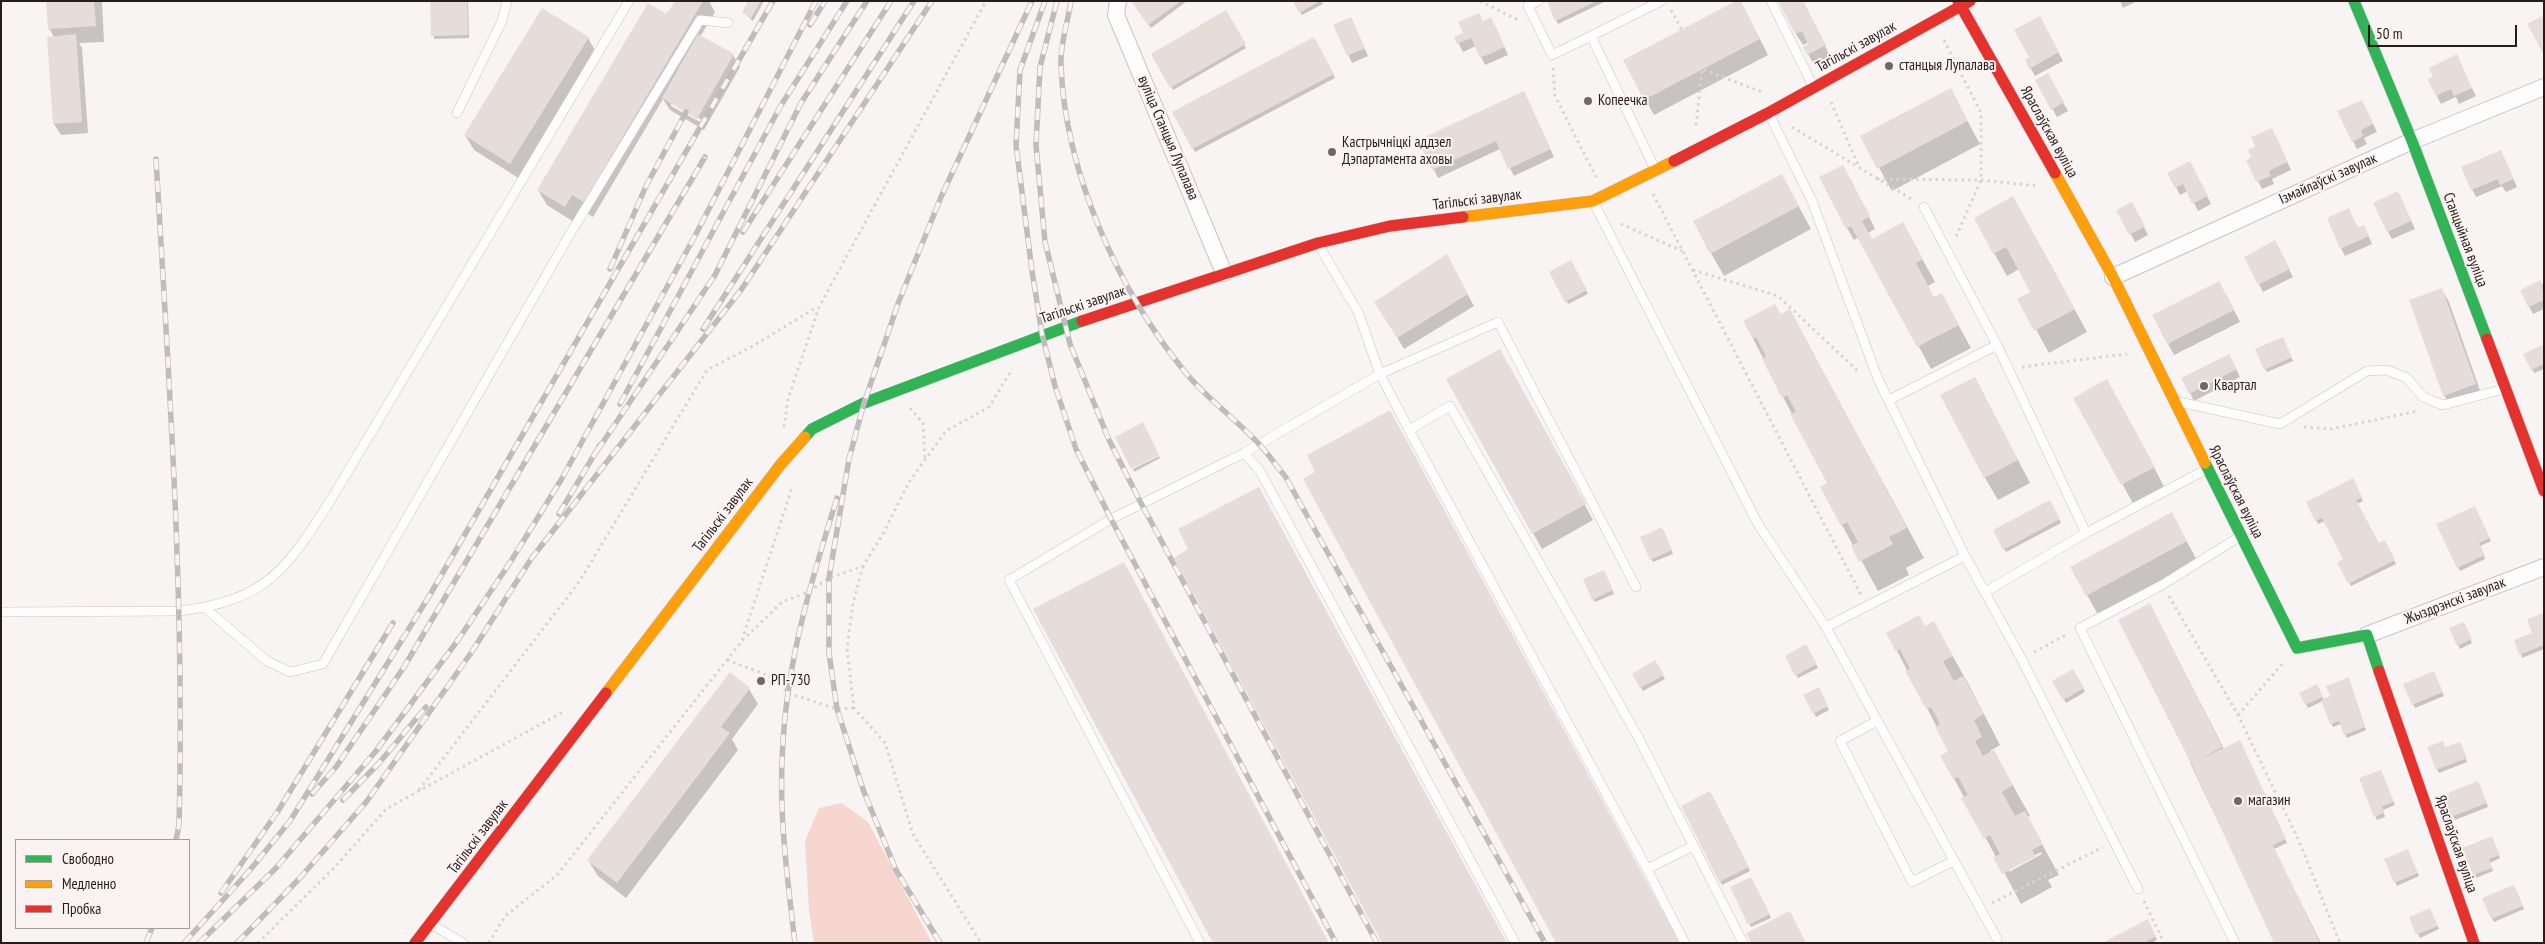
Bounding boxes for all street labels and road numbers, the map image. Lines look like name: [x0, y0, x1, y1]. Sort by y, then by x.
street label: Тагільскі завулак: [1813, 18, 1899, 76]
street label: вуліца Станцыя Лупалава: [1134, 73, 1202, 203]
street label: Яраслаўская вуліца: [2016, 83, 2082, 181]
street label: Ізмайлаўскі завулак: [2276, 149, 2380, 209]
street label: Тагільскі завулак: [1432, 186, 1522, 214]
street label: Станцыйная вуліца: [2439, 190, 2491, 290]
street label: Тагільскі завулак: [1038, 282, 1128, 328]
street label: Яраслаўская вуліца: [2205, 442, 2267, 542]
street label: Тагільскі завулак: [689, 474, 757, 556]
street label: Жыздрэнскі завулак: [2402, 573, 2508, 629]
street label: Яраслаўская вуліца: [2431, 793, 2481, 895]
street label: Тагільскі завулак: [444, 796, 512, 878]

